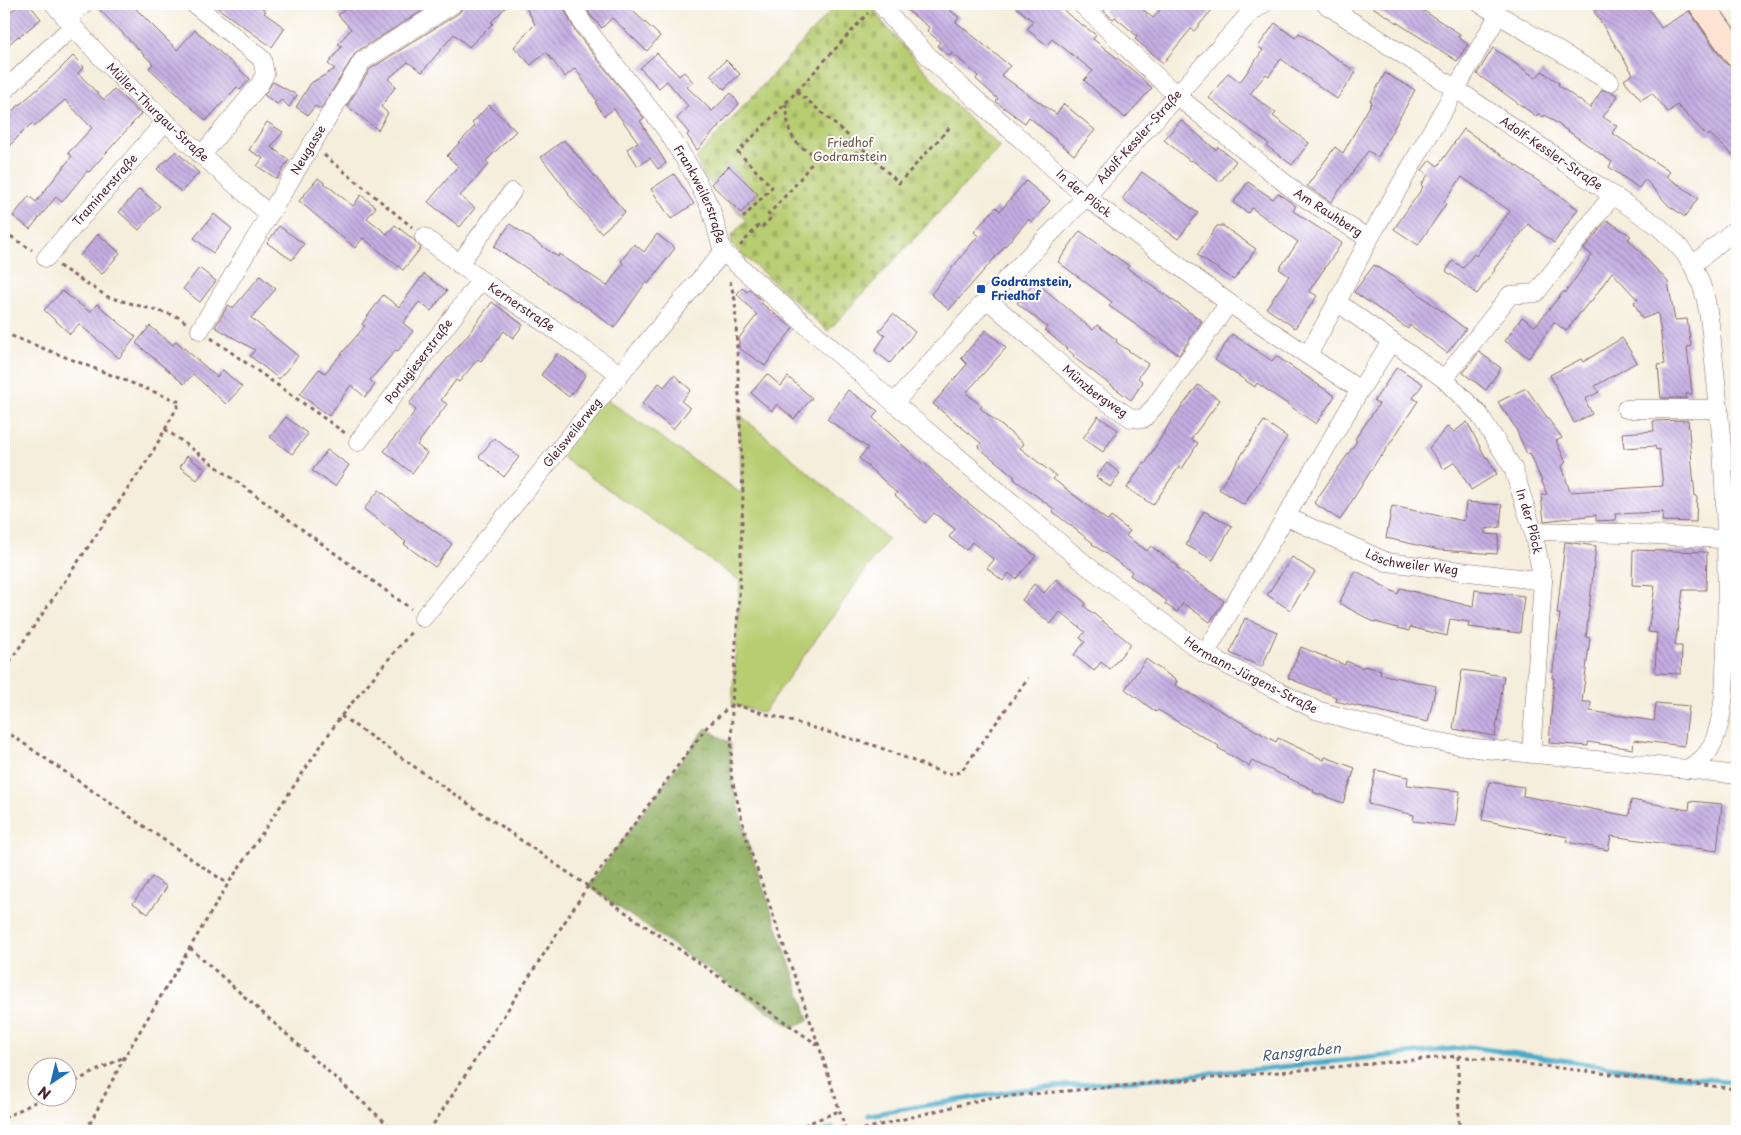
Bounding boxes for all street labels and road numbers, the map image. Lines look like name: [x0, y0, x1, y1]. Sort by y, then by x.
street label: Müller-Thurgau-Straße: [103, 58, 213, 165]
street label: Adolf-Kessler-Straße: [1092, 85, 1186, 187]
street label: Adolf-Kessler-Straße: [1497, 111, 1607, 194]
street label: Neugasse: [286, 121, 329, 178]
street label: Frankweilerstraße: [670, 141, 730, 245]
street label: Traminerstraße: [68, 149, 141, 230]
street label: In der Plöck: [1053, 165, 1116, 221]
street label: Am Rauhberg: [1291, 183, 1366, 241]
street label: Kernerstraße: [485, 277, 559, 335]
street label: Portugieserstraße: [380, 315, 456, 407]
street label: Münzbergweg: [1059, 360, 1132, 421]
street label: Gleisweilerweg: [538, 394, 605, 471]
street label: In der Plöck: [1512, 486, 1547, 556]
street label: Löschweiler Weg: [1363, 543, 1459, 579]
street label: Hermann-Jürgens-Straße: [1181, 632, 1321, 717]

